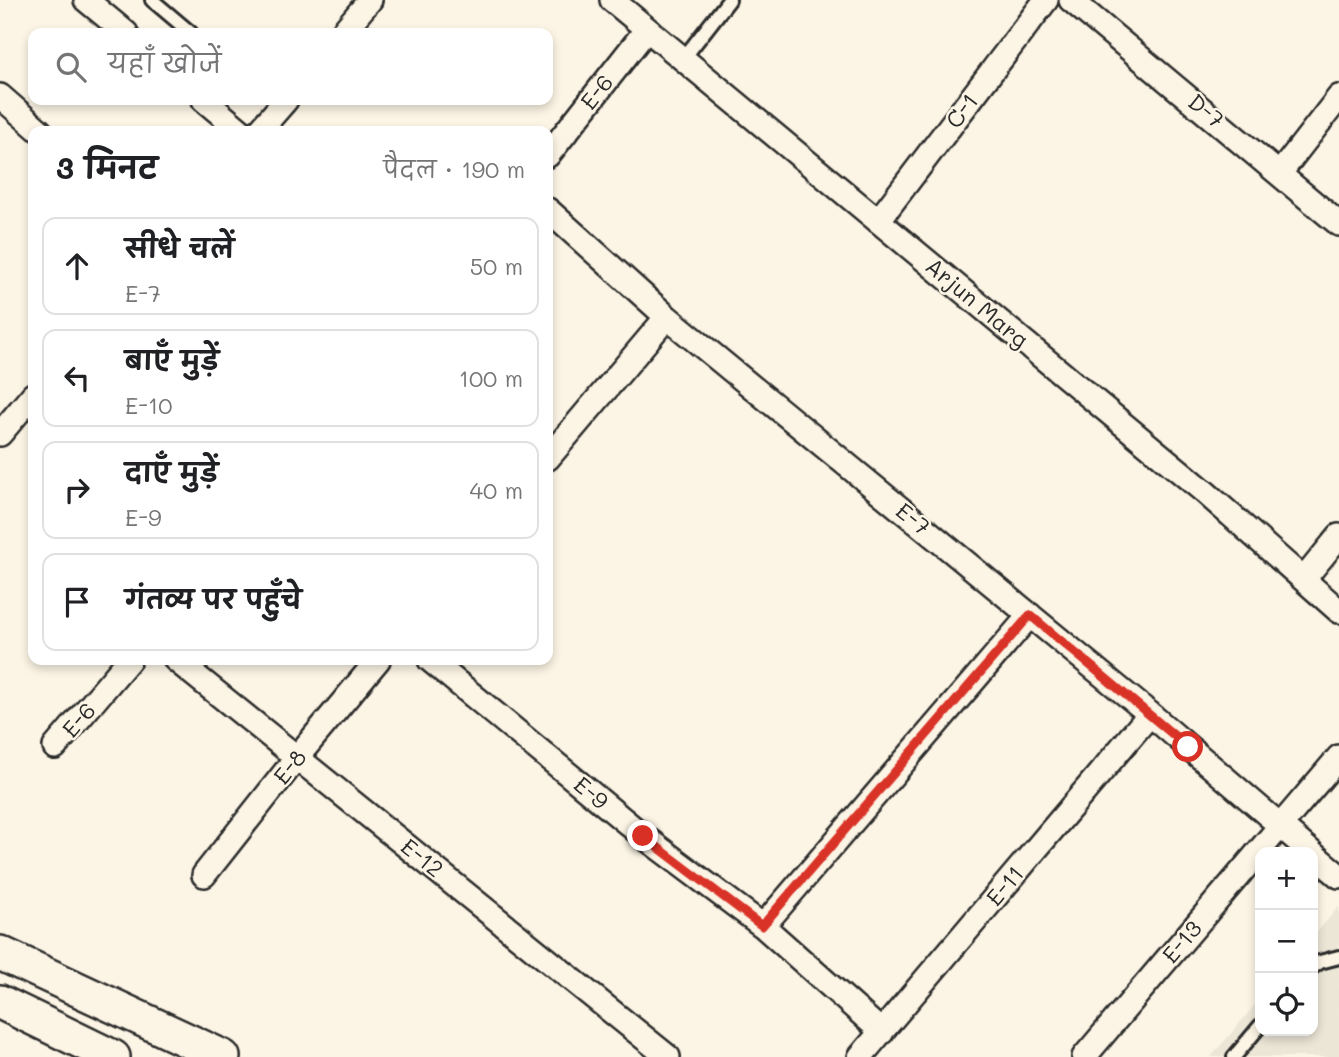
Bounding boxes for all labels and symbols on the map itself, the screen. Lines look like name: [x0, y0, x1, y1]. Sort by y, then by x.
street label: E-6: [573, 68, 619, 115]
street label: D-7: [1182, 86, 1231, 134]
street label: C-1: [938, 87, 984, 134]
street label: Arjun Marg: [920, 250, 1035, 354]
street label: E-7: [890, 495, 937, 541]
street label: E-6: [55, 696, 102, 743]
route start: [1172, 731, 1203, 762]
street label: E-8: [266, 743, 313, 790]
street label: E-9: [568, 769, 615, 815]
route end: [627, 820, 658, 851]
street label: E-12: [395, 831, 450, 883]
street label: E-11: [979, 859, 1030, 912]
street label: E-13: [1155, 914, 1208, 969]

